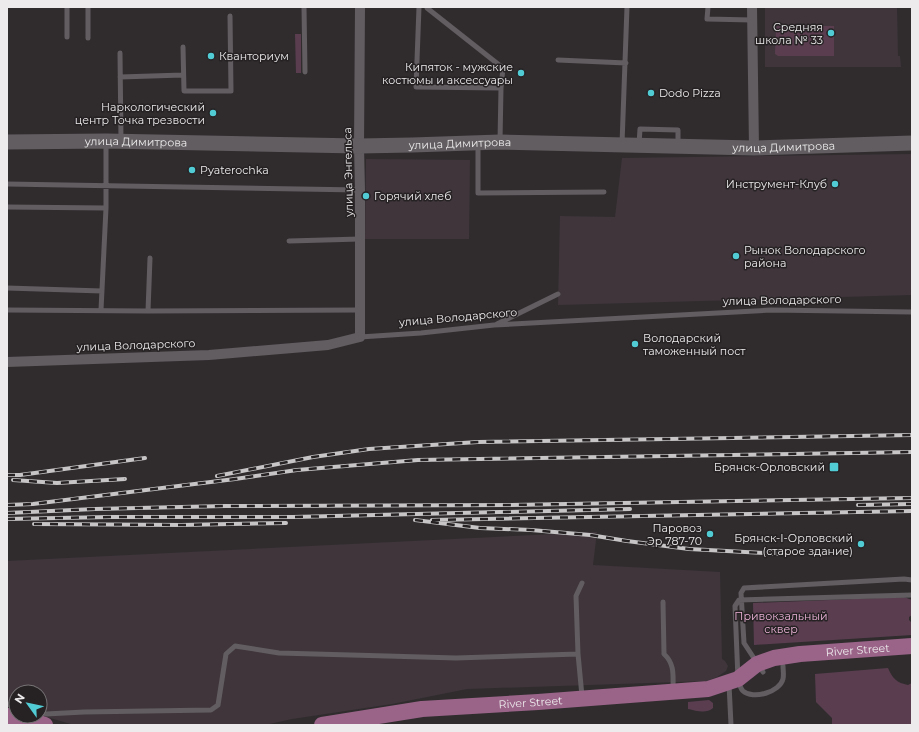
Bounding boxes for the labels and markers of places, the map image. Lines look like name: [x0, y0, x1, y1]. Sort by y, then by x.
place label: Средняя школа № 33: [755, 20, 823, 47]
marker: Средняя школа № 33: [826, 28, 836, 38]
place label: Кванториум: [219, 49, 289, 63]
marker: Кванториум: [206, 51, 216, 61]
place label: Кипяток - мужские костюмы и аксессуары: [382, 60, 513, 87]
marker: Кипяток - мужские костюмы и аксессуары: [516, 68, 526, 78]
place label: Dodo Pizza: [659, 86, 721, 100]
marker: Dodo Pizza: [646, 88, 656, 98]
place label: Наркологический центр Точка трезвости: [75, 100, 205, 127]
marker: Наркологический центр Точка трезвости: [208, 108, 218, 118]
place label: Pyaterochka: [200, 163, 269, 177]
marker: Pyaterochka: [187, 165, 197, 175]
place label: Инструмент-Клуб: [726, 177, 827, 191]
marker: Инструмент-Клуб: [830, 179, 840, 189]
place label: Горячий хлеб: [374, 189, 451, 203]
marker: Горячий хлеб: [361, 191, 371, 201]
place label: Рынок Володарского района: [744, 243, 865, 270]
marker: Рынок Володарского района: [731, 251, 741, 261]
place label: Володарский таможенный пост: [643, 331, 746, 358]
marker: Володарский таможенный пост: [630, 339, 640, 349]
place label: Брянск-Орловский: [714, 460, 825, 474]
marker: Брянск-Орловский: [828, 461, 840, 473]
place label: Паровоз Эр 787-70: [647, 521, 702, 548]
marker: Паровоз Эр 787-70: [705, 529, 715, 539]
place label: Брянск-I-Орловский (старое здание): [734, 531, 853, 558]
marker: Брянск-I-Орловский (старое здание): [856, 539, 866, 549]

